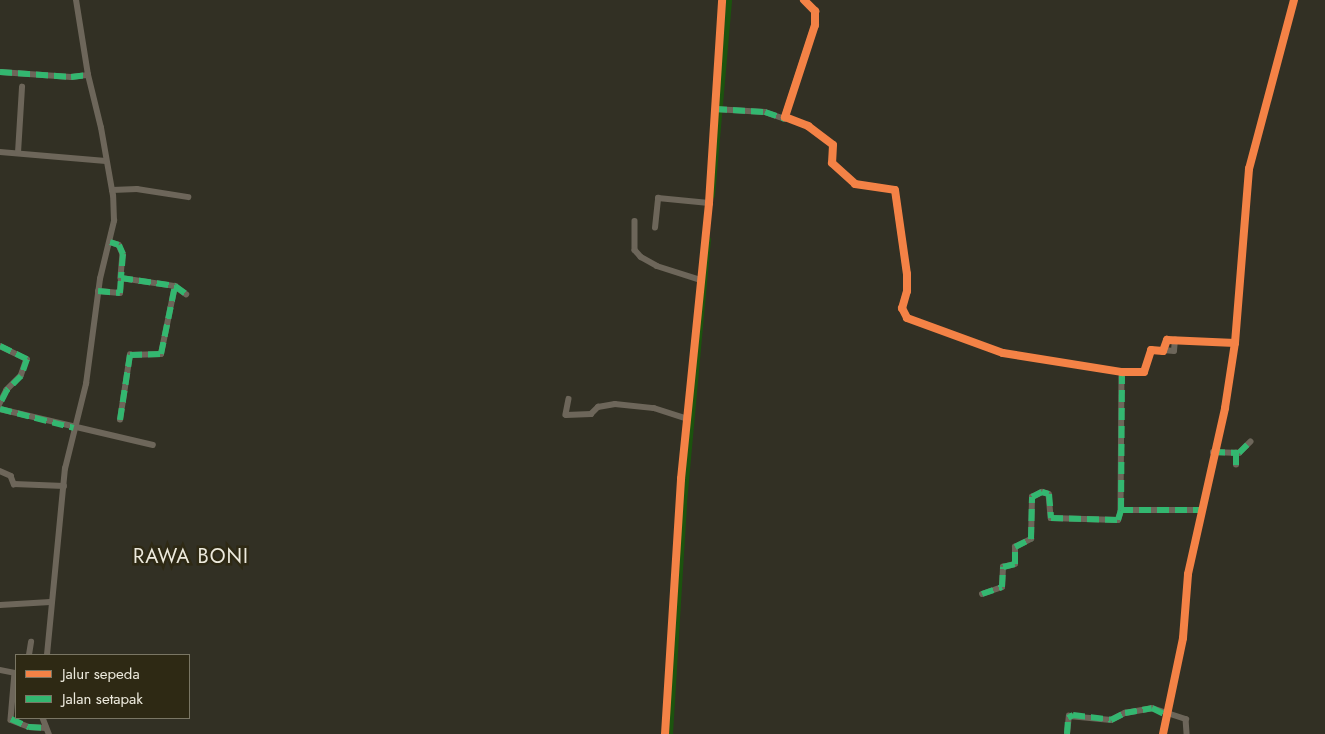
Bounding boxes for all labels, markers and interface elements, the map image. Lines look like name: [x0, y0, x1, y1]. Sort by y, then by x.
district label: RAWA BONI: [132, 544, 250, 568]
legend: [15, 654, 190, 719]
text: Jalur sepeda: [62, 663, 140, 685]
text: Jalan setapak: [62, 688, 143, 710]

